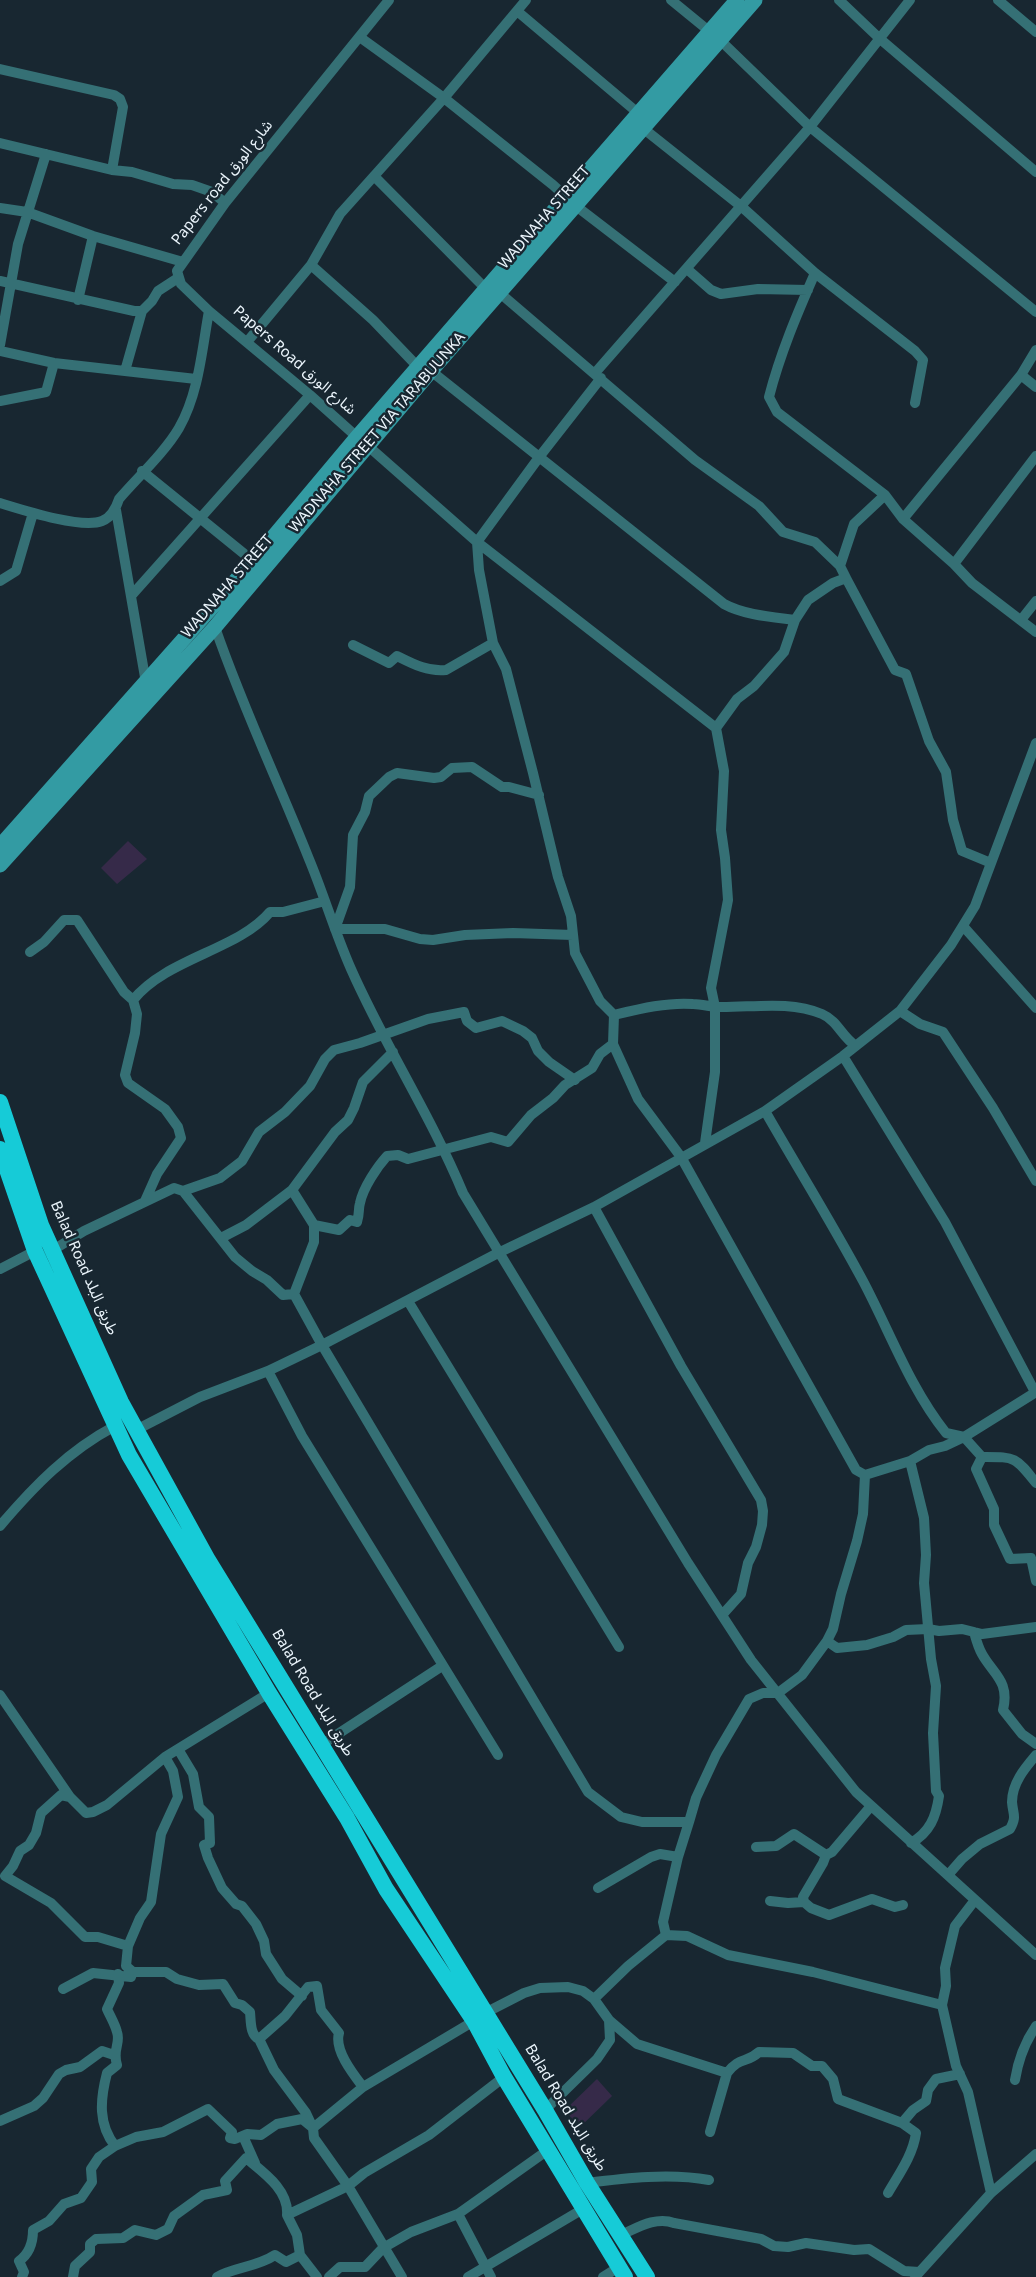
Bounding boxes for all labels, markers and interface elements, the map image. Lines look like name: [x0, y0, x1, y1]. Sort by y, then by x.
street label: Papers road شارع الورق: [170, 118, 278, 250]
street label: WADNAHA STREET: [496, 164, 596, 274]
street label: Papers Road شارع الورق: [228, 304, 358, 420]
street label: WADNAHA STREET VIA TARABUUNKA: [287, 330, 471, 538]
street label: WADNAHA STREET: [179, 533, 279, 643]
street label: Balad Road طريق البلد: [44, 1199, 120, 1339]
street label: Balad Road طريق البلد: [266, 1627, 356, 1761]
street label: Balad Road طريق البلد: [519, 2042, 609, 2176]

